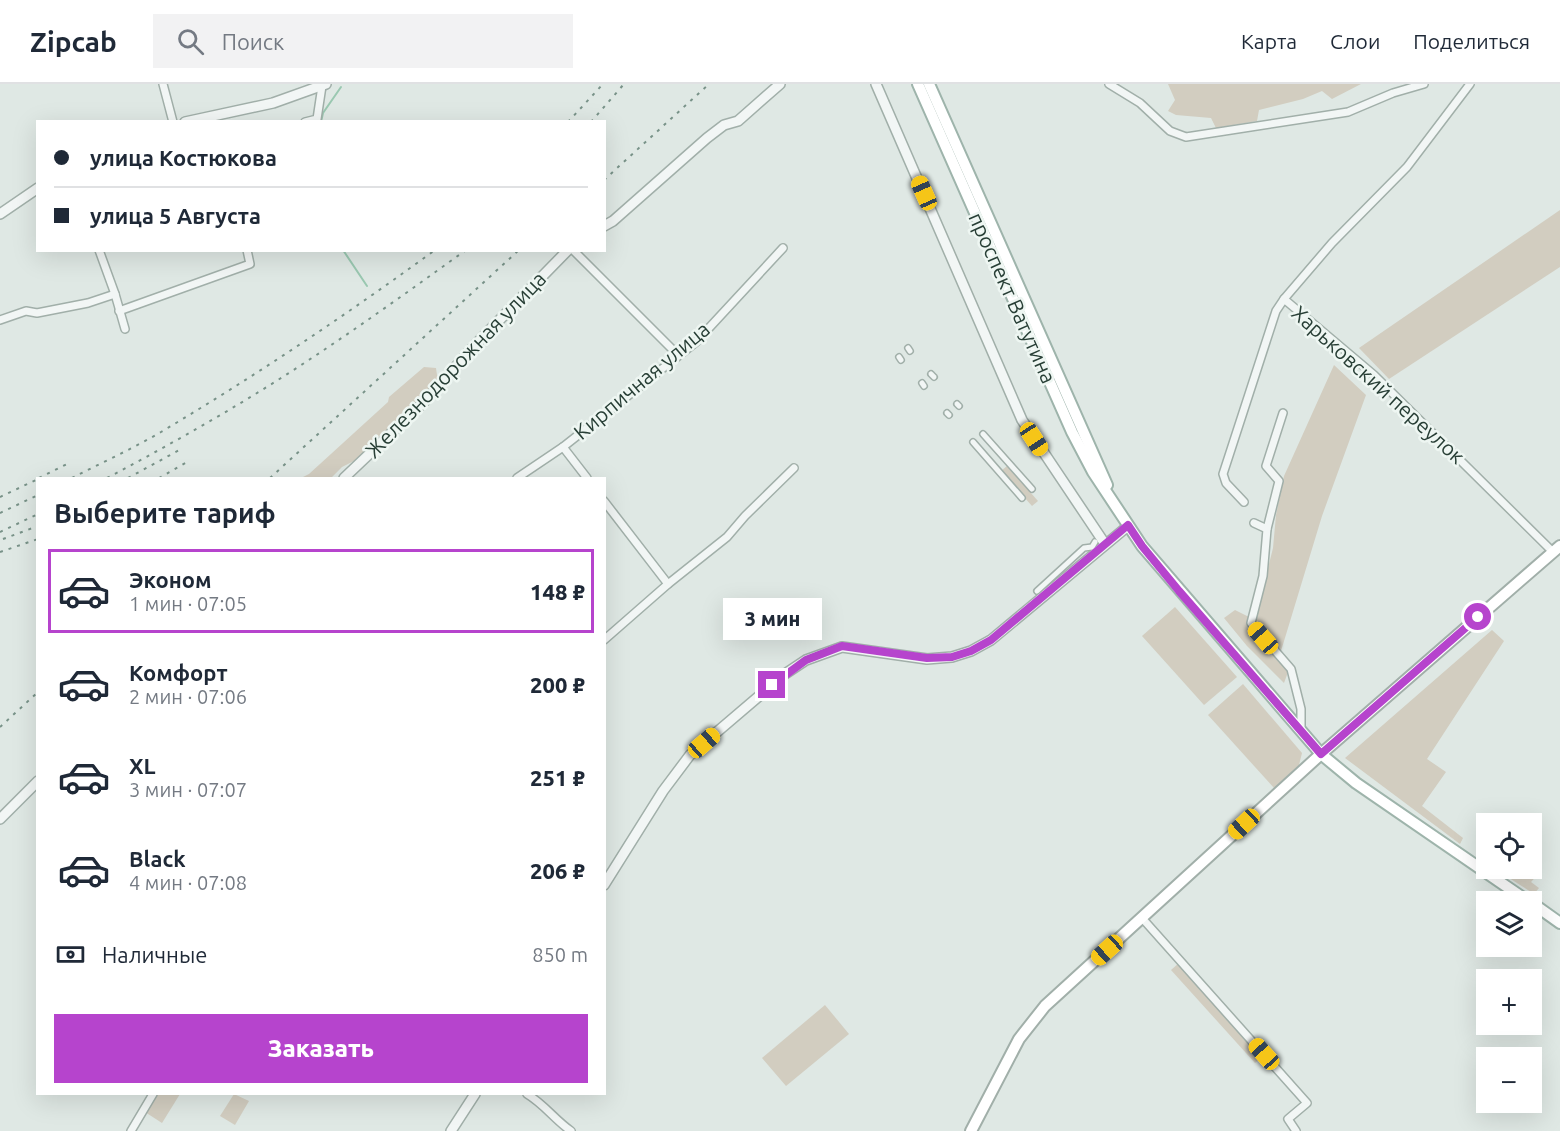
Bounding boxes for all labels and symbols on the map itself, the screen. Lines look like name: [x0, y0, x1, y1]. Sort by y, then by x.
car: [908, 173, 940, 213]
street label: проспект Ватутина: [964, 209, 1061, 387]
street label: Железнодорожная улица: [360, 266, 550, 462]
street label: Харьковский переулок: [1287, 300, 1470, 468]
street label: Кирпичная улица: [569, 317, 714, 444]
car: [1017, 419, 1051, 459]
callout: 3 мин: [722, 598, 822, 640]
route start: [1464, 603, 1491, 630]
car: [1244, 619, 1282, 657]
route end: [758, 671, 785, 698]
car: [685, 724, 723, 762]
car: [1225, 805, 1263, 843]
car: [1088, 931, 1126, 969]
car: [1245, 1035, 1283, 1073]

